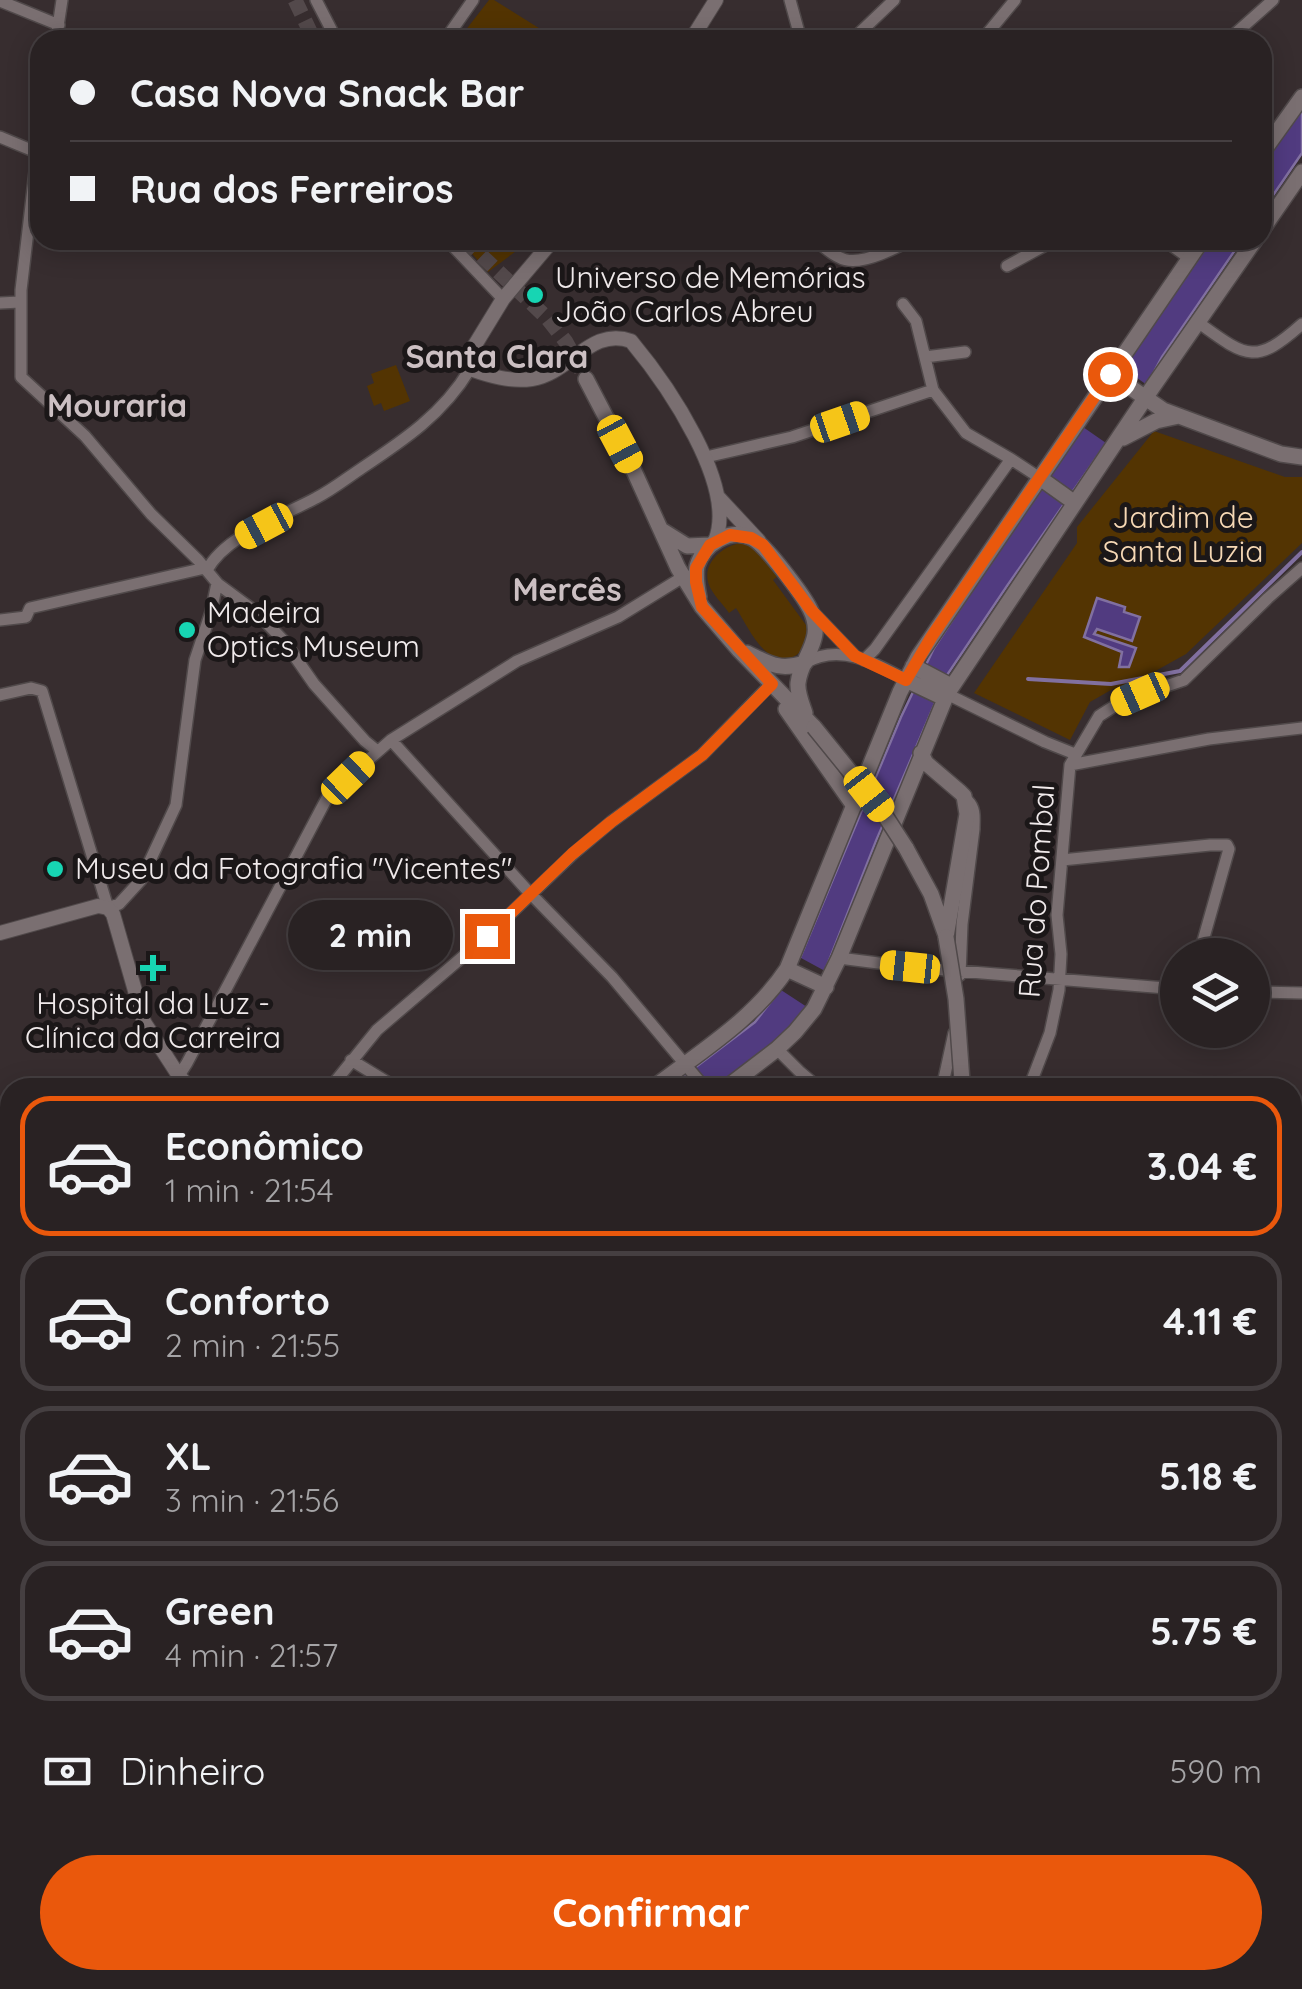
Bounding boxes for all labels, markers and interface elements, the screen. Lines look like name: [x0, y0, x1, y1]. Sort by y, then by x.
text: Casa Nova Snack Bar: [130, 69, 525, 117]
text: Rua dos Ferreiros: [130, 165, 454, 213]
place label: Universo de Memórias João Carlos Abreu: [555, 258, 866, 330]
marker: Universo de Memórias João Carlos Abreu: [524, 284, 546, 306]
district label: Santa Clara: [406, 336, 588, 376]
route start: [1088, 352, 1133, 397]
district label: Mouraria: [47, 385, 187, 425]
car: [807, 398, 873, 446]
car: [593, 410, 647, 478]
park label: Jardim de Santa Luzia: [1103, 498, 1263, 570]
car: [230, 499, 298, 553]
district label: Mercês: [512, 569, 622, 609]
place label: Madeira Optics Museum: [207, 593, 420, 665]
marker: Madeira Optics Museum: [176, 619, 198, 641]
car: [1106, 668, 1174, 720]
car: [316, 746, 380, 810]
car: [839, 761, 899, 827]
street label: Rua do Pombal: [1010, 783, 1062, 999]
place label: Museu da Fotografia "Vicentes": [75, 849, 512, 887]
marker: Museu da Fotografia "Vicentes": [44, 858, 66, 880]
callout: 2 min: [287, 901, 452, 971]
route end: [465, 914, 510, 959]
text: 2 min: [329, 915, 412, 955]
map controls: [1160, 938, 1270, 1048]
button: layers: [1160, 938, 1270, 1048]
car: [879, 949, 941, 985]
marker: Hospital da Luz - Clínica da Carreira: [140, 955, 166, 981]
place label: Hospital da Luz - Clínica da Carreira: [25, 984, 281, 1056]
icon: car: [45, 1121, 135, 1211]
text: Econômico: [165, 1122, 364, 1170]
text: 3.04 €: [1147, 1142, 1257, 1190]
text: 1 min · 21:54: [165, 1170, 334, 1210]
icon: car: [45, 1276, 135, 1366]
text: Conforto: [165, 1277, 330, 1325]
text: 4.11 €: [1163, 1297, 1257, 1345]
text: 2 min · 21:55: [165, 1325, 340, 1365]
icon: car: [45, 1431, 135, 1521]
text: XL: [165, 1432, 211, 1480]
text: 5.18 €: [1159, 1452, 1257, 1500]
text: 3 min · 21:56: [165, 1480, 339, 1520]
icon: car: [45, 1586, 135, 1676]
text: Green: [165, 1587, 275, 1635]
text: 5.75 €: [1150, 1607, 1257, 1655]
text: 4 min · 21:57: [165, 1635, 338, 1675]
icon: cash: [40, 1744, 95, 1799]
text: Dinheiro: [120, 1747, 265, 1795]
text: 590 m: [1170, 1751, 1262, 1791]
button: Confirmar: [40, 1855, 1262, 1970]

